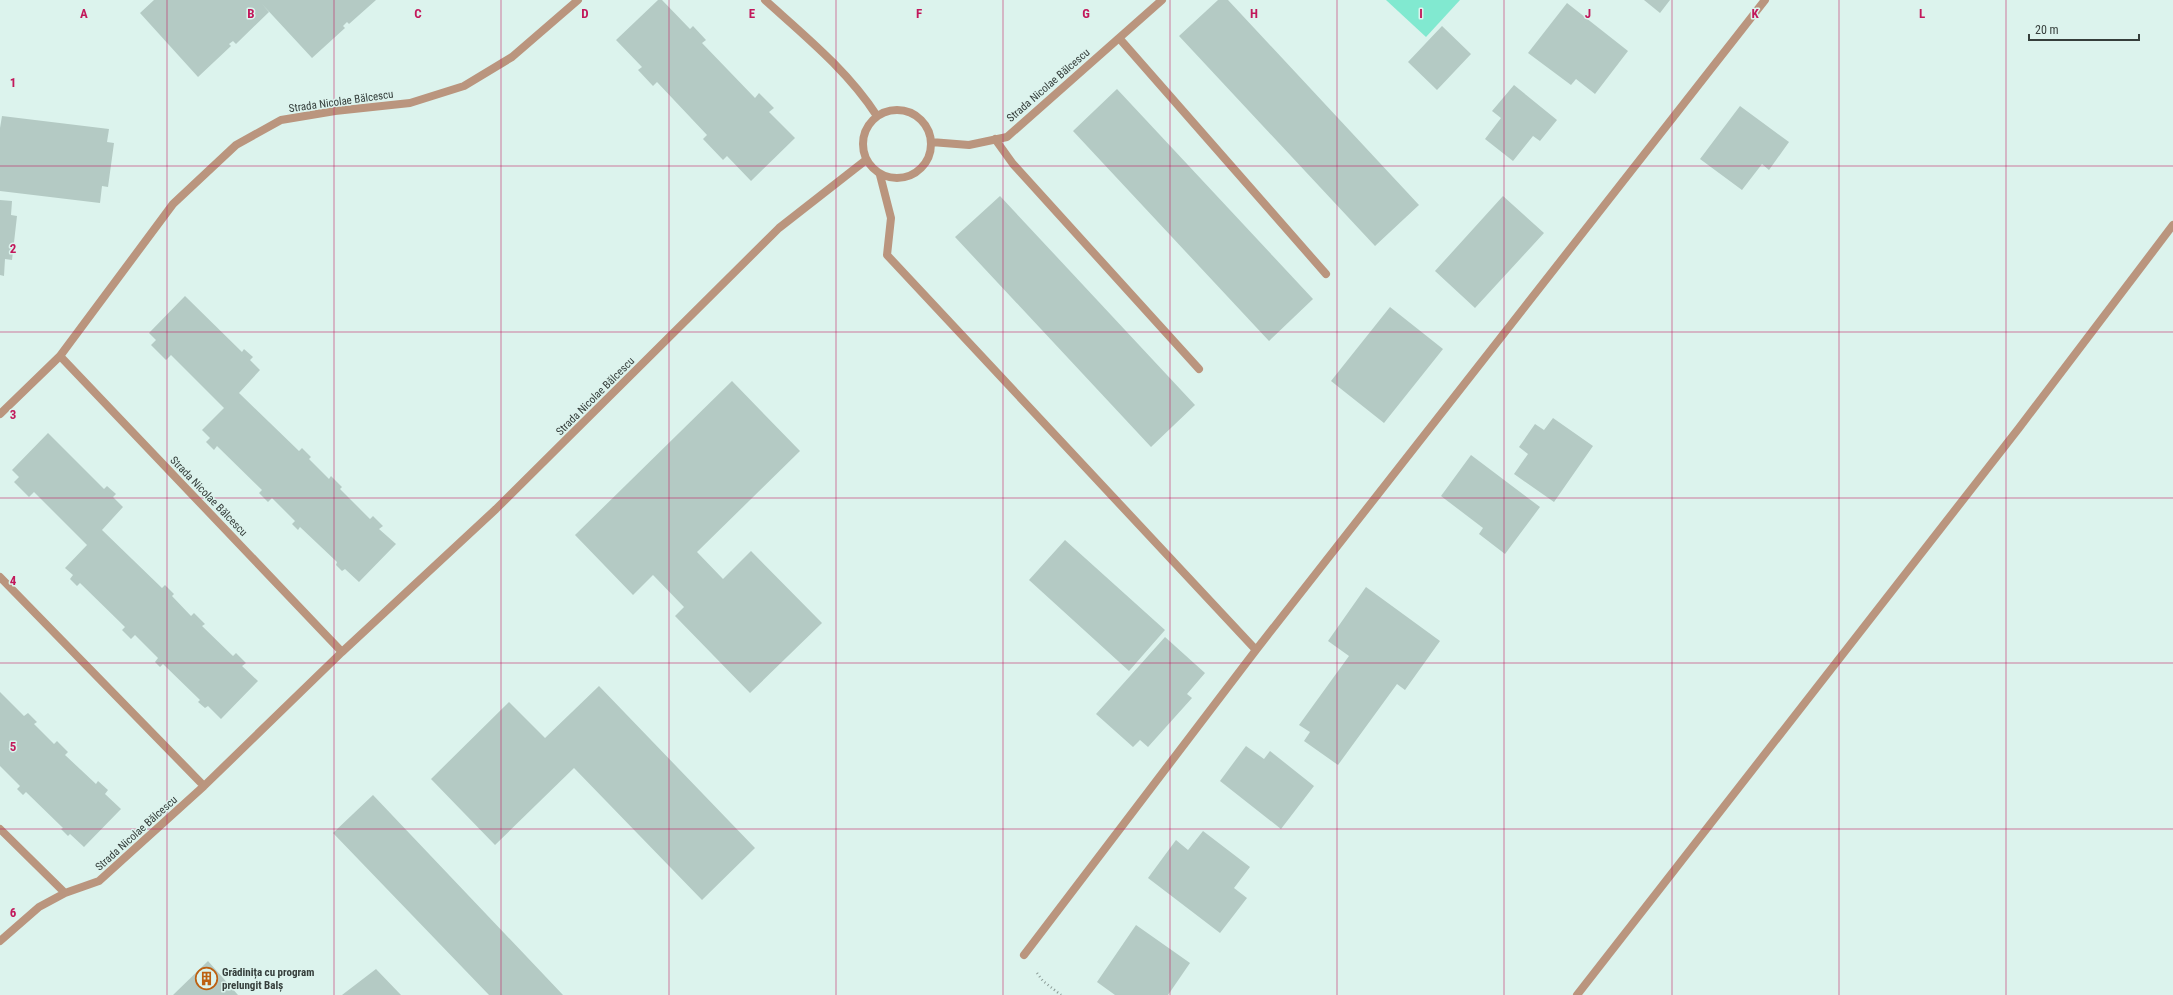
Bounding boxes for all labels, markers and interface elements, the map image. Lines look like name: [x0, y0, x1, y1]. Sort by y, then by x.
text: A: [80, 6, 88, 21]
text: B: [247, 6, 255, 21]
text: C: [414, 6, 422, 21]
text: D: [581, 6, 589, 21]
text: E: [749, 6, 756, 21]
text: F: [916, 6, 922, 21]
text: G: [1082, 6, 1090, 21]
text: H: [1250, 6, 1258, 21]
text: I: [1419, 6, 1423, 21]
text: J: [1585, 6, 1591, 21]
text: K: [1751, 6, 1759, 21]
text: L: [1919, 6, 1925, 21]
scale bar: [2029, 16, 2139, 42]
text: 20 m: [2035, 23, 2059, 37]
street label: Strada Nicolae Bălcescu: [1004, 46, 1092, 125]
text: 1: [10, 75, 16, 90]
street label: Strada Nicolae Bălcescu: [288, 88, 394, 115]
text: 2: [10, 241, 17, 256]
street label: Strada Nicolae Bălcescu: [553, 354, 637, 438]
text: 3: [10, 407, 16, 422]
street label: Strada Nicolae Bălcescu: [167, 454, 250, 539]
text: 4: [10, 573, 17, 588]
text: 5: [10, 739, 17, 754]
street label: Strada Nicolae Bălcescu: [93, 793, 180, 873]
text: 6: [10, 905, 17, 920]
building icon: Grădinița cu program prelungit Balș: [194, 965, 220, 991]
place label: Grădinița cu program prelungit Balș: [222, 966, 314, 992]

